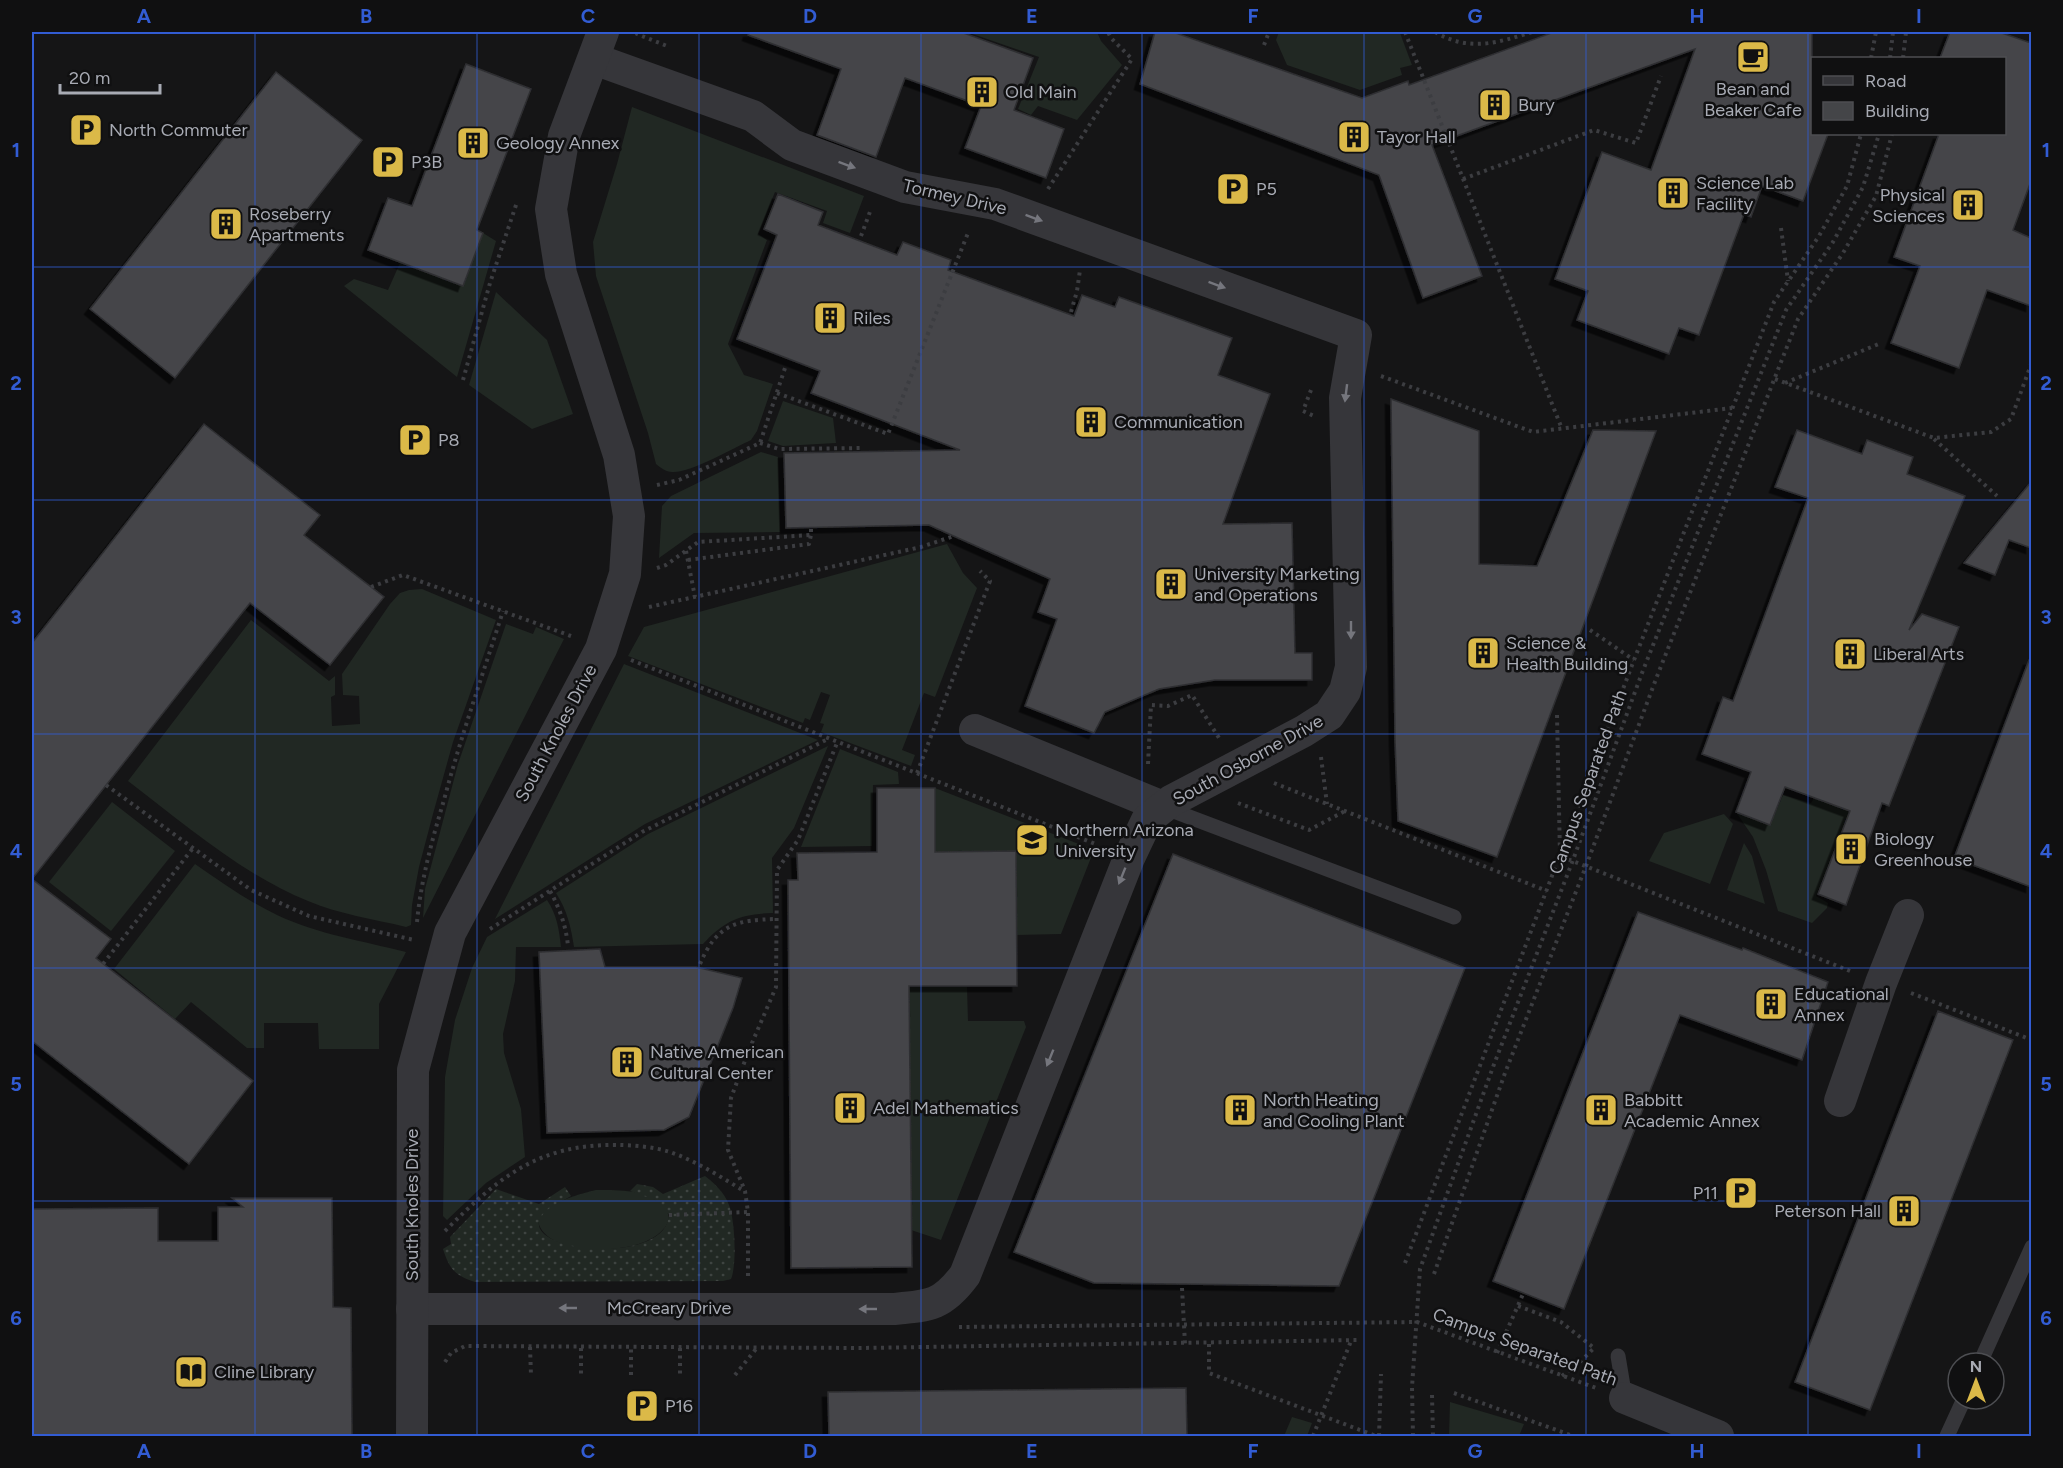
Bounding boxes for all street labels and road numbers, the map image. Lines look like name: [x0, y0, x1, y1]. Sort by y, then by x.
street label: Tormey Drive: [901, 174, 1009, 220]
street label: South Knoles Drive: [510, 660, 602, 805]
street label: Campus Separated Path: [1544, 687, 1632, 877]
street label: South Osborne Drive: [1169, 710, 1327, 810]
street label: South Knoles Drive: [401, 1129, 423, 1281]
street label: McCreary Drive: [607, 1297, 731, 1319]
street label: Campus Separated Path: [1430, 1303, 1620, 1391]

